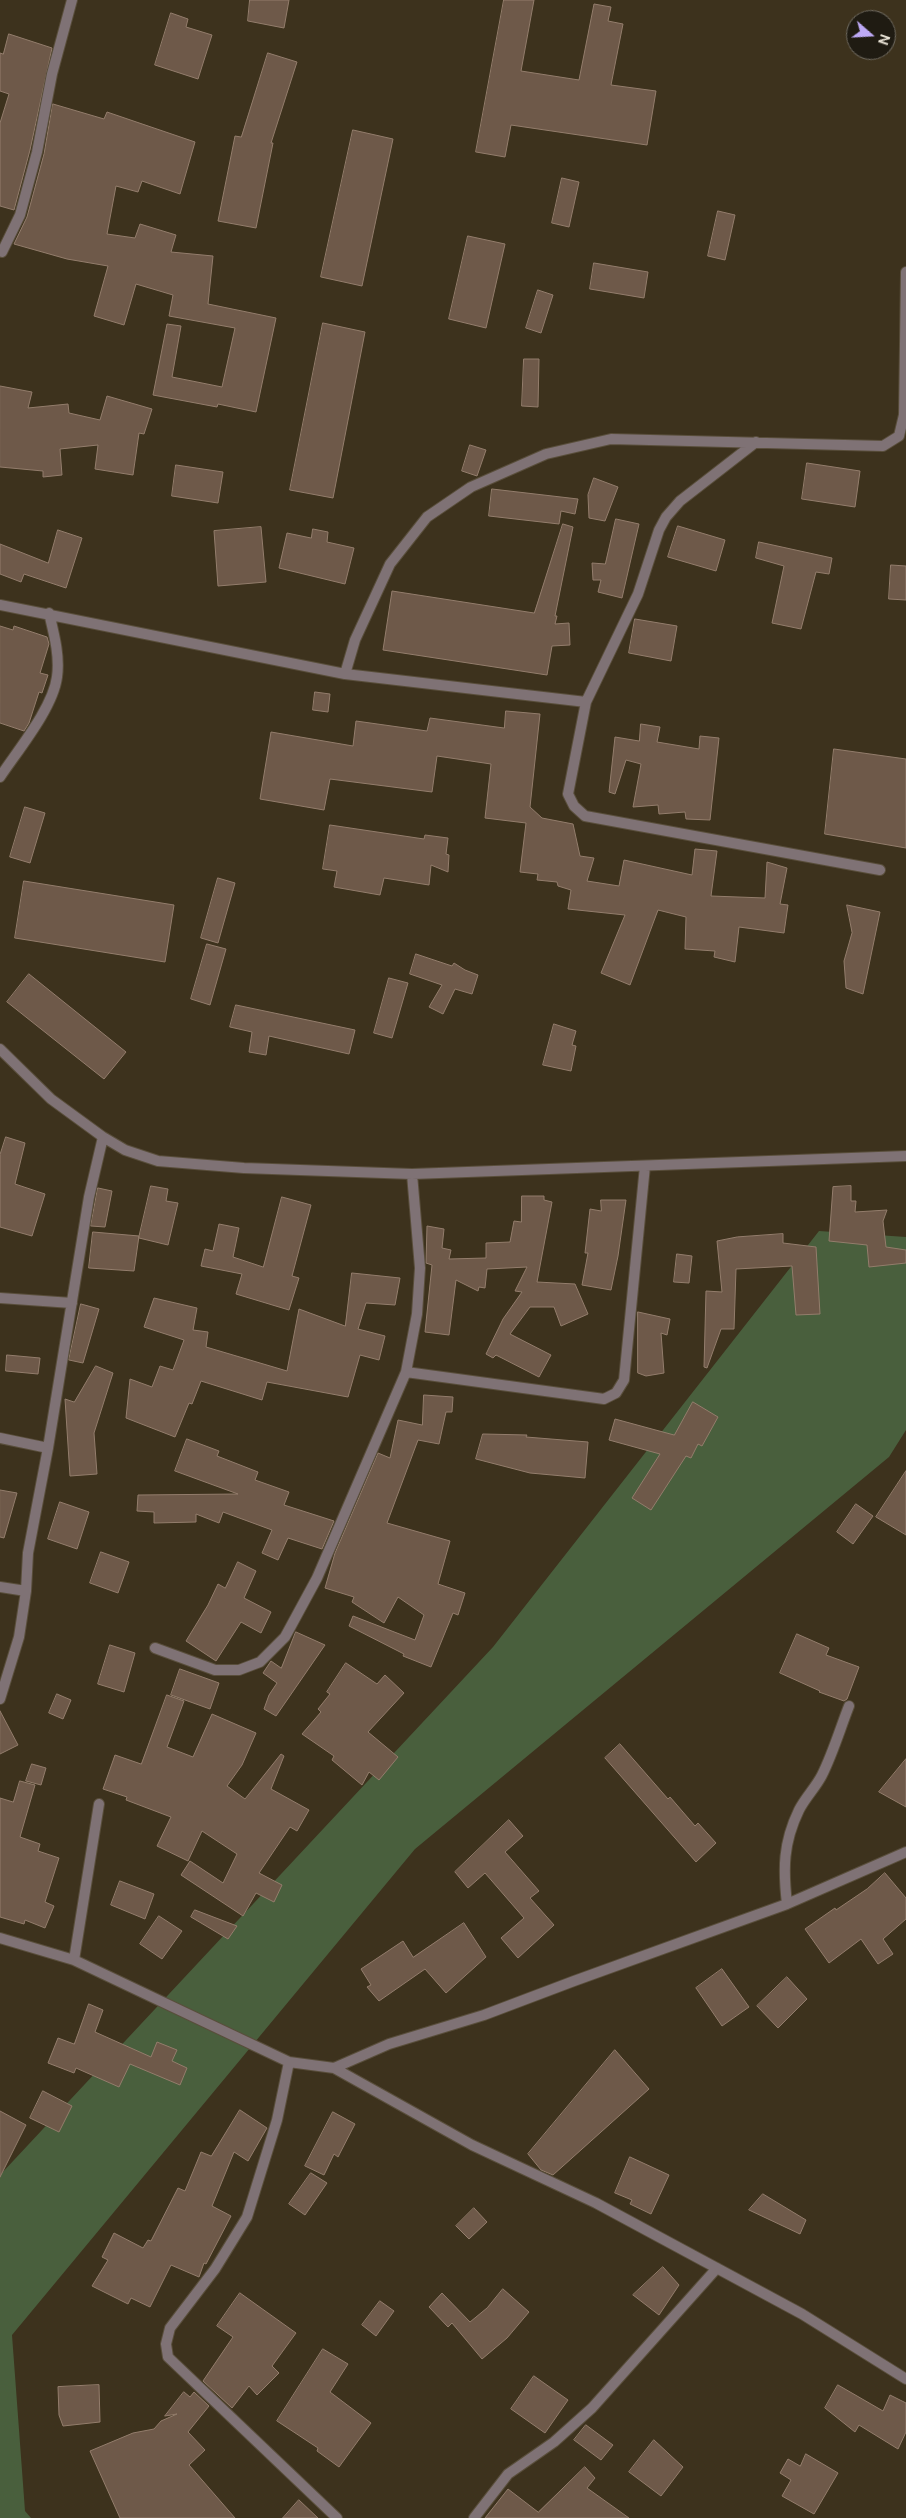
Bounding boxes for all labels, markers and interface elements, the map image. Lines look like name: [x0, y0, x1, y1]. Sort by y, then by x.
north arrow: [846, 10, 896, 60]
text: N: [874, 32, 894, 47]

